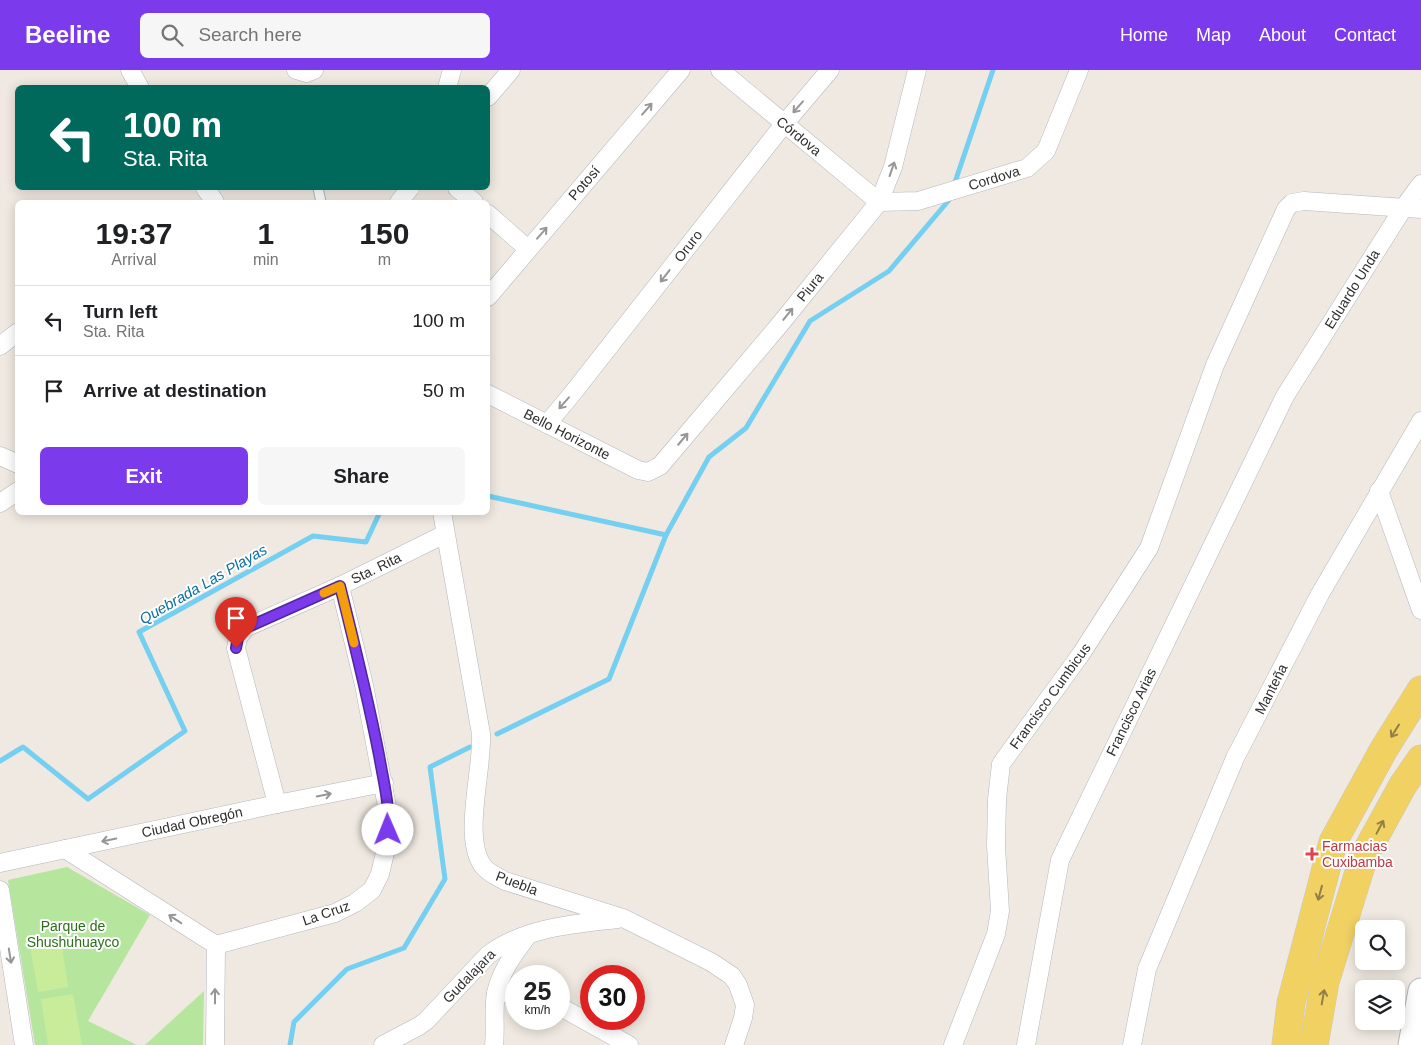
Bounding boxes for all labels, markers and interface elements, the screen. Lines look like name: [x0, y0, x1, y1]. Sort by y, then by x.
search box: [140, 13, 490, 58]
text: Beeline: [25, 21, 110, 48]
icon: search: [158, 21, 186, 49]
text: Search here: [198, 24, 302, 45]
text: Home: [1120, 25, 1168, 45]
text: Map: [1196, 25, 1231, 45]
text: About: [1259, 25, 1306, 45]
text: Contact: [1334, 25, 1396, 45]
one-way arrow: [793, 100, 804, 113]
one-way arrow: [642, 103, 653, 116]
icon: left: [40, 105, 105, 170]
text: 100 m: [123, 105, 222, 144]
street label: Córdova: [773, 113, 825, 159]
text: Sta. Rita: [123, 146, 207, 171]
one-way arrow: [887, 161, 897, 177]
street label: Potosí: [565, 163, 603, 203]
street label: Cordova: [966, 163, 1022, 193]
text: 19:37: [96, 217, 172, 250]
text: 1: [257, 217, 274, 250]
text: 150: [359, 217, 409, 250]
one-way arrow: [536, 227, 547, 240]
street label: Oruro: [671, 227, 705, 265]
street label: Eduardo Unda: [1321, 246, 1383, 332]
text: Arrival: [111, 251, 157, 268]
text: min: [253, 251, 279, 268]
text: m: [378, 251, 391, 268]
one-way arrow: [660, 269, 670, 283]
street label: Piura: [793, 269, 827, 305]
text: Turn left: [83, 301, 158, 322]
icon: left: [40, 307, 68, 335]
one-way arrow: [782, 308, 793, 321]
text: 100 m: [412, 310, 465, 331]
text: Sta. Rita: [83, 323, 144, 340]
icon: arrive: [40, 377, 68, 405]
text: Arrive at destination: [83, 380, 267, 401]
text: 50 m: [423, 380, 465, 401]
one-way arrow: [559, 397, 570, 410]
street label: Bello Horizonte: [521, 405, 613, 463]
one-way arrow: [677, 432, 689, 445]
button: Exit: [40, 447, 248, 505]
button: Share: [258, 447, 465, 505]
water label: Quebrada Las Playas: [136, 540, 270, 627]
street label: Sta. Rita: [348, 549, 404, 587]
pin: [215, 597, 257, 648]
icon: arrive: [222, 604, 250, 632]
street label: Francisco Cumbicus: [1006, 640, 1094, 752]
street label: Manteña: [1252, 661, 1291, 717]
street label: Francisco Arias: [1103, 665, 1159, 759]
one-way arrow: [1390, 724, 1400, 738]
one-way arrow: [316, 789, 332, 799]
street label: Ciudad Obregón: [140, 803, 244, 841]
position arrow: [361, 803, 413, 855]
one-way arrow: [1376, 820, 1385, 835]
one-way arrow: [102, 836, 118, 845]
place label: Farmacias Cuxibamba: [1322, 838, 1393, 870]
marker: Farmacias Cuxibamba: [1306, 848, 1318, 860]
street label: Puebla: [494, 868, 540, 898]
one-way arrow: [1315, 885, 1324, 901]
street label: La Cruz: [300, 897, 352, 929]
one-way arrow: [168, 914, 182, 924]
park label: Parque de Shushuhuayco: [27, 918, 120, 950]
map controls: [1355, 920, 1405, 1030]
button: search: [1355, 920, 1405, 970]
street label: Gudalajara: [439, 946, 499, 1006]
one-way arrow: [6, 947, 16, 963]
speed limit sign: 30: [580, 965, 645, 1030]
text: 25: [524, 977, 551, 1005]
button: layers: [1355, 980, 1405, 1030]
one-way arrow: [210, 989, 220, 1005]
one-way arrow: [1318, 989, 1328, 1005]
text: km/h: [524, 1003, 551, 1017]

